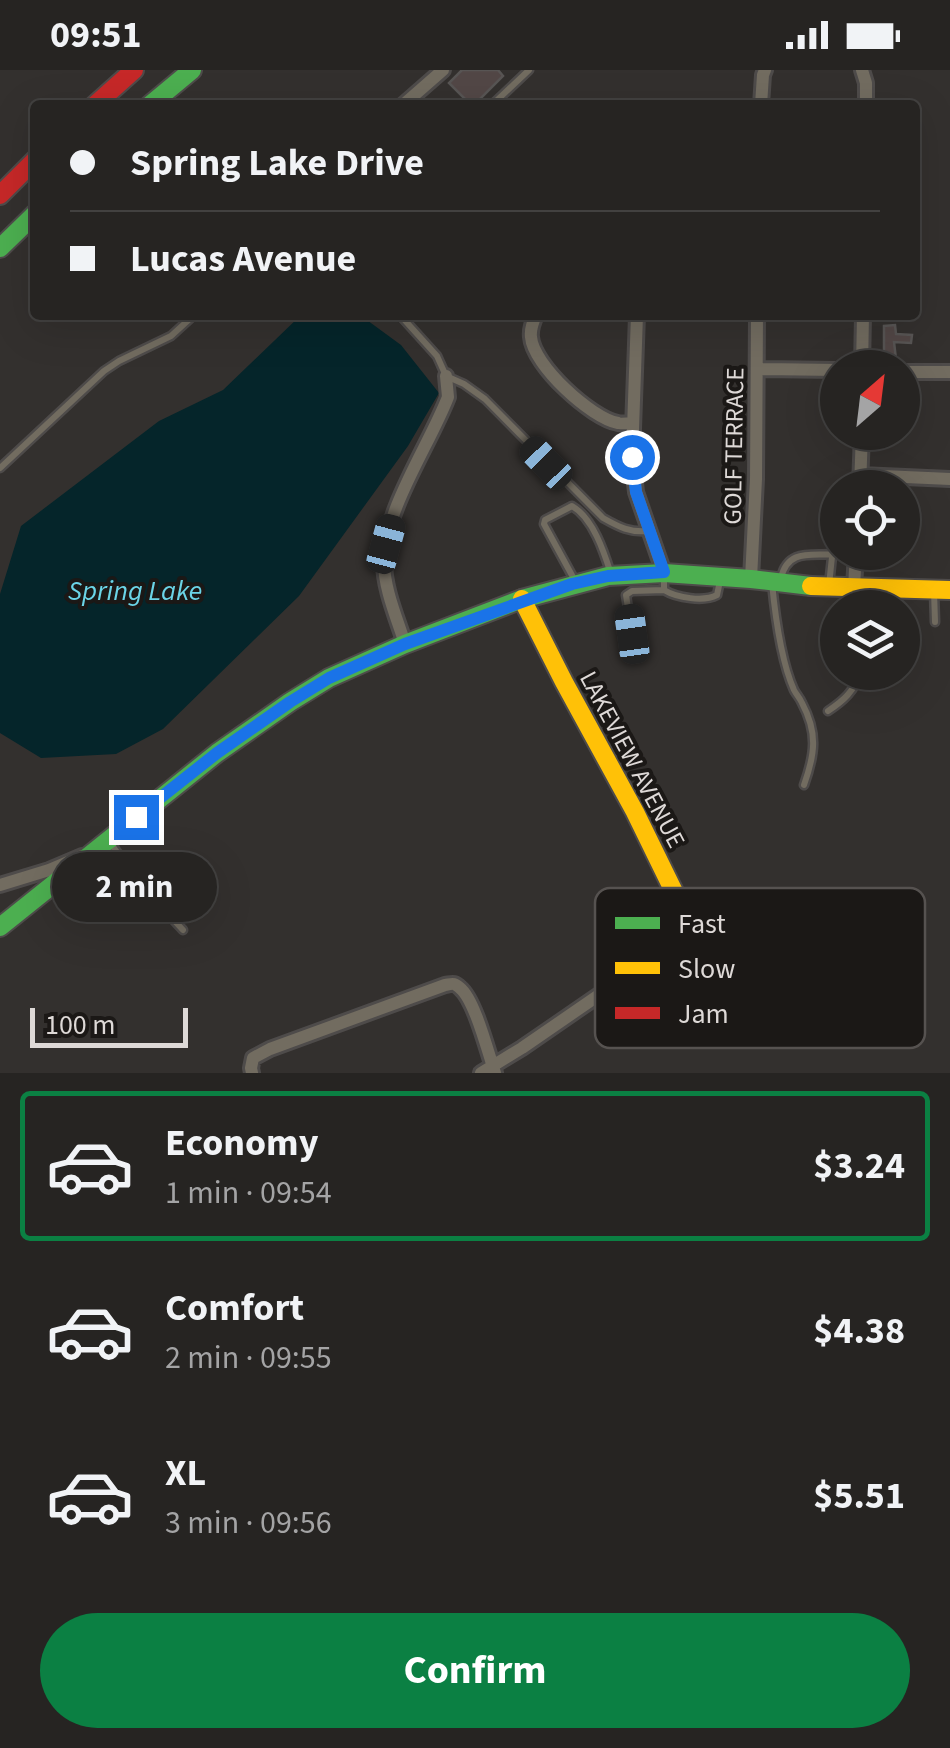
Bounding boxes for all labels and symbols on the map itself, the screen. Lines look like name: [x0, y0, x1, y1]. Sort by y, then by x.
north arrow: [820, 350, 920, 450]
street label: GOLF TERRACE: [715, 367, 753, 525]
car: [514, 431, 578, 495]
route start: [610, 435, 655, 480]
car: [364, 511, 408, 577]
water label: Spring Lake: [68, 571, 202, 611]
car: [613, 602, 651, 666]
street label: LAKEVIEW AVENUE: [570, 665, 694, 854]
route end: [114, 795, 159, 840]
callout: 2 min: [54, 852, 218, 922]
legend: [595, 888, 925, 1048]
text: Fast: [678, 904, 726, 944]
text: Slow: [678, 949, 735, 989]
text: Jam: [678, 994, 729, 1034]
scale bar: [30, 1003, 188, 1048]

